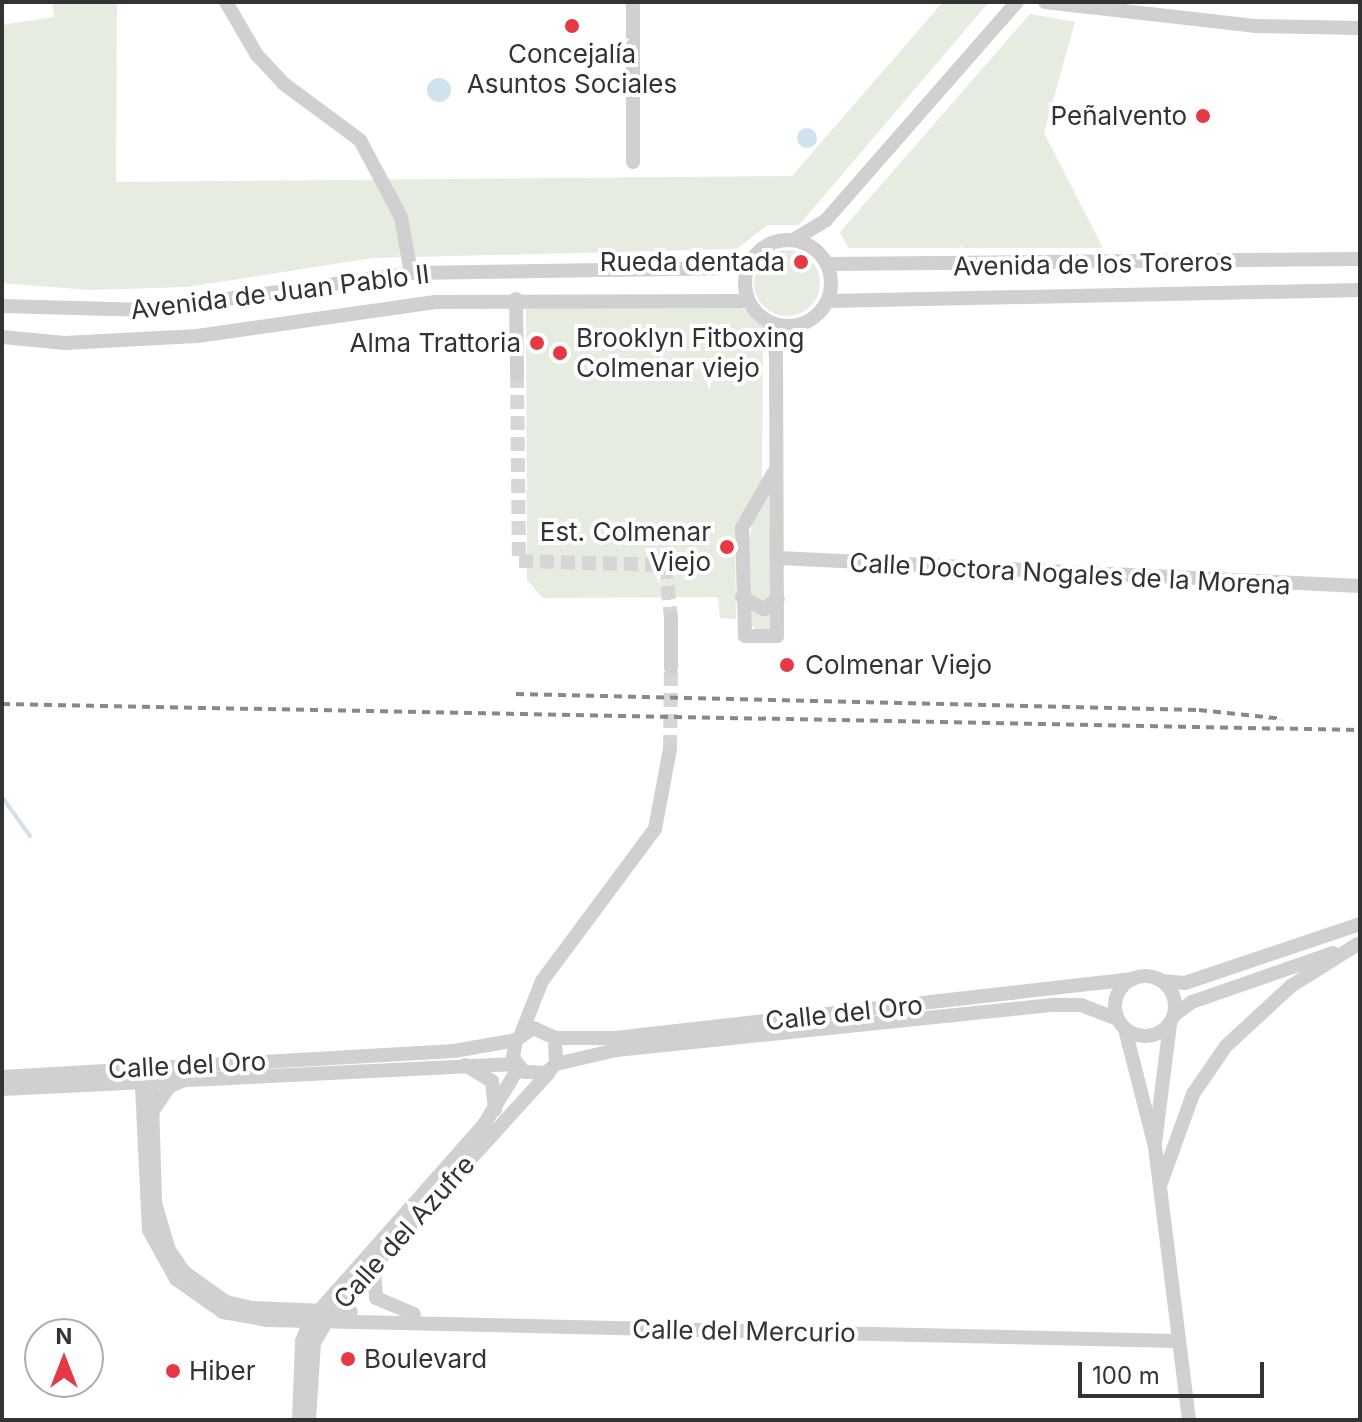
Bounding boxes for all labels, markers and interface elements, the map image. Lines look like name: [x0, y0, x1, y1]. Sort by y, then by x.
marker: Concejalía Asuntos Sociales: [563, 17, 581, 35]
place label: Concejalía Asuntos Sociales: [467, 38, 677, 100]
place label: Peñalvento: [1051, 100, 1187, 132]
marker: Peñalvento: [1194, 107, 1212, 125]
place label: Rueda dentada: [600, 246, 785, 278]
street label: Avenida de los Toreros: [953, 246, 1233, 282]
marker: Rueda dentada: [792, 253, 810, 271]
street label: Avenida de Juan Pablo II: [129, 258, 431, 326]
place label: Brooklyn Fitboxing Colmenar viejo: [576, 322, 804, 384]
place label: Alma Trattoria: [350, 327, 521, 359]
marker: Alma Trattoria: [528, 334, 546, 352]
marker: Brooklyn Fitboxing Colmenar viejo: [551, 344, 569, 362]
place label: Est. Colmenar Viejo: [540, 516, 711, 578]
marker: Est. Colmenar Viejo: [718, 538, 736, 556]
street label: Calle Doctora Nogales de la Morena: [849, 547, 1291, 601]
place label: Colmenar Viejo: [805, 649, 992, 681]
marker: Colmenar Viejo: [776, 654, 798, 676]
street label: Calle del Oro: [764, 989, 924, 1037]
street label: Calle del Oro: [107, 1045, 267, 1085]
street label: Calle del Azufre: [327, 1149, 481, 1315]
street label: Calle del Mercurio: [632, 1313, 856, 1349]
north arrow: [24, 1318, 104, 1398]
text: N: [56, 1323, 72, 1349]
place label: Boulevard: [364, 1343, 487, 1375]
scale bar: [1082, 1346, 1268, 1396]
marker: Boulevard: [339, 1350, 357, 1368]
place label: Hiber: [189, 1355, 255, 1387]
text: 100 m: [1092, 1361, 1160, 1390]
marker: Hiber: [164, 1362, 182, 1380]

